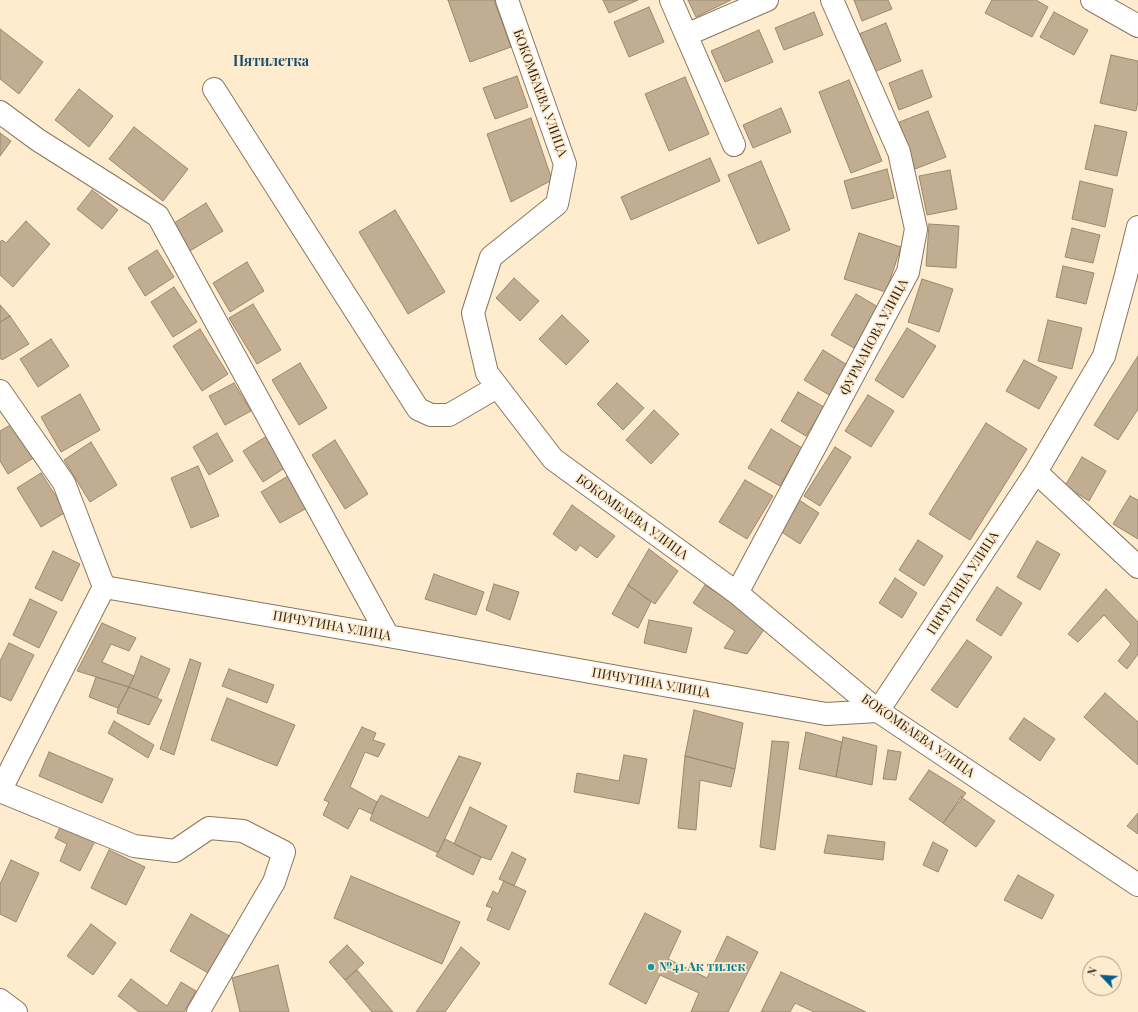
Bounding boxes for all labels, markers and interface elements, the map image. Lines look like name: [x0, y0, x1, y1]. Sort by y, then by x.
street label: БОКОМБАЕВА УЛИЦА: [510, 27, 570, 159]
district label: Пятилетка: [233, 54, 309, 70]
street label: ФУРМАНОВА УЛИЦА: [837, 276, 911, 398]
street label: БОКОМБАЕВА УЛИЦА: [573, 471, 691, 563]
street label: ПИЧУГИНА УЛИЦА: [924, 528, 1002, 638]
street label: ПИЧУГИНА УЛИЦА: [272, 608, 392, 644]
street label: ПИЧУГИНА УЛИЦА: [591, 665, 711, 701]
street label: БОКОМБАЕВА УЛИЦА: [858, 691, 978, 781]
north arrow: [1082, 956, 1122, 996]
place label: №41 Ак тилек: [659, 959, 745, 975]
marker: №41 Ак тилек: [646, 962, 656, 972]
text: N: [1083, 964, 1100, 978]

